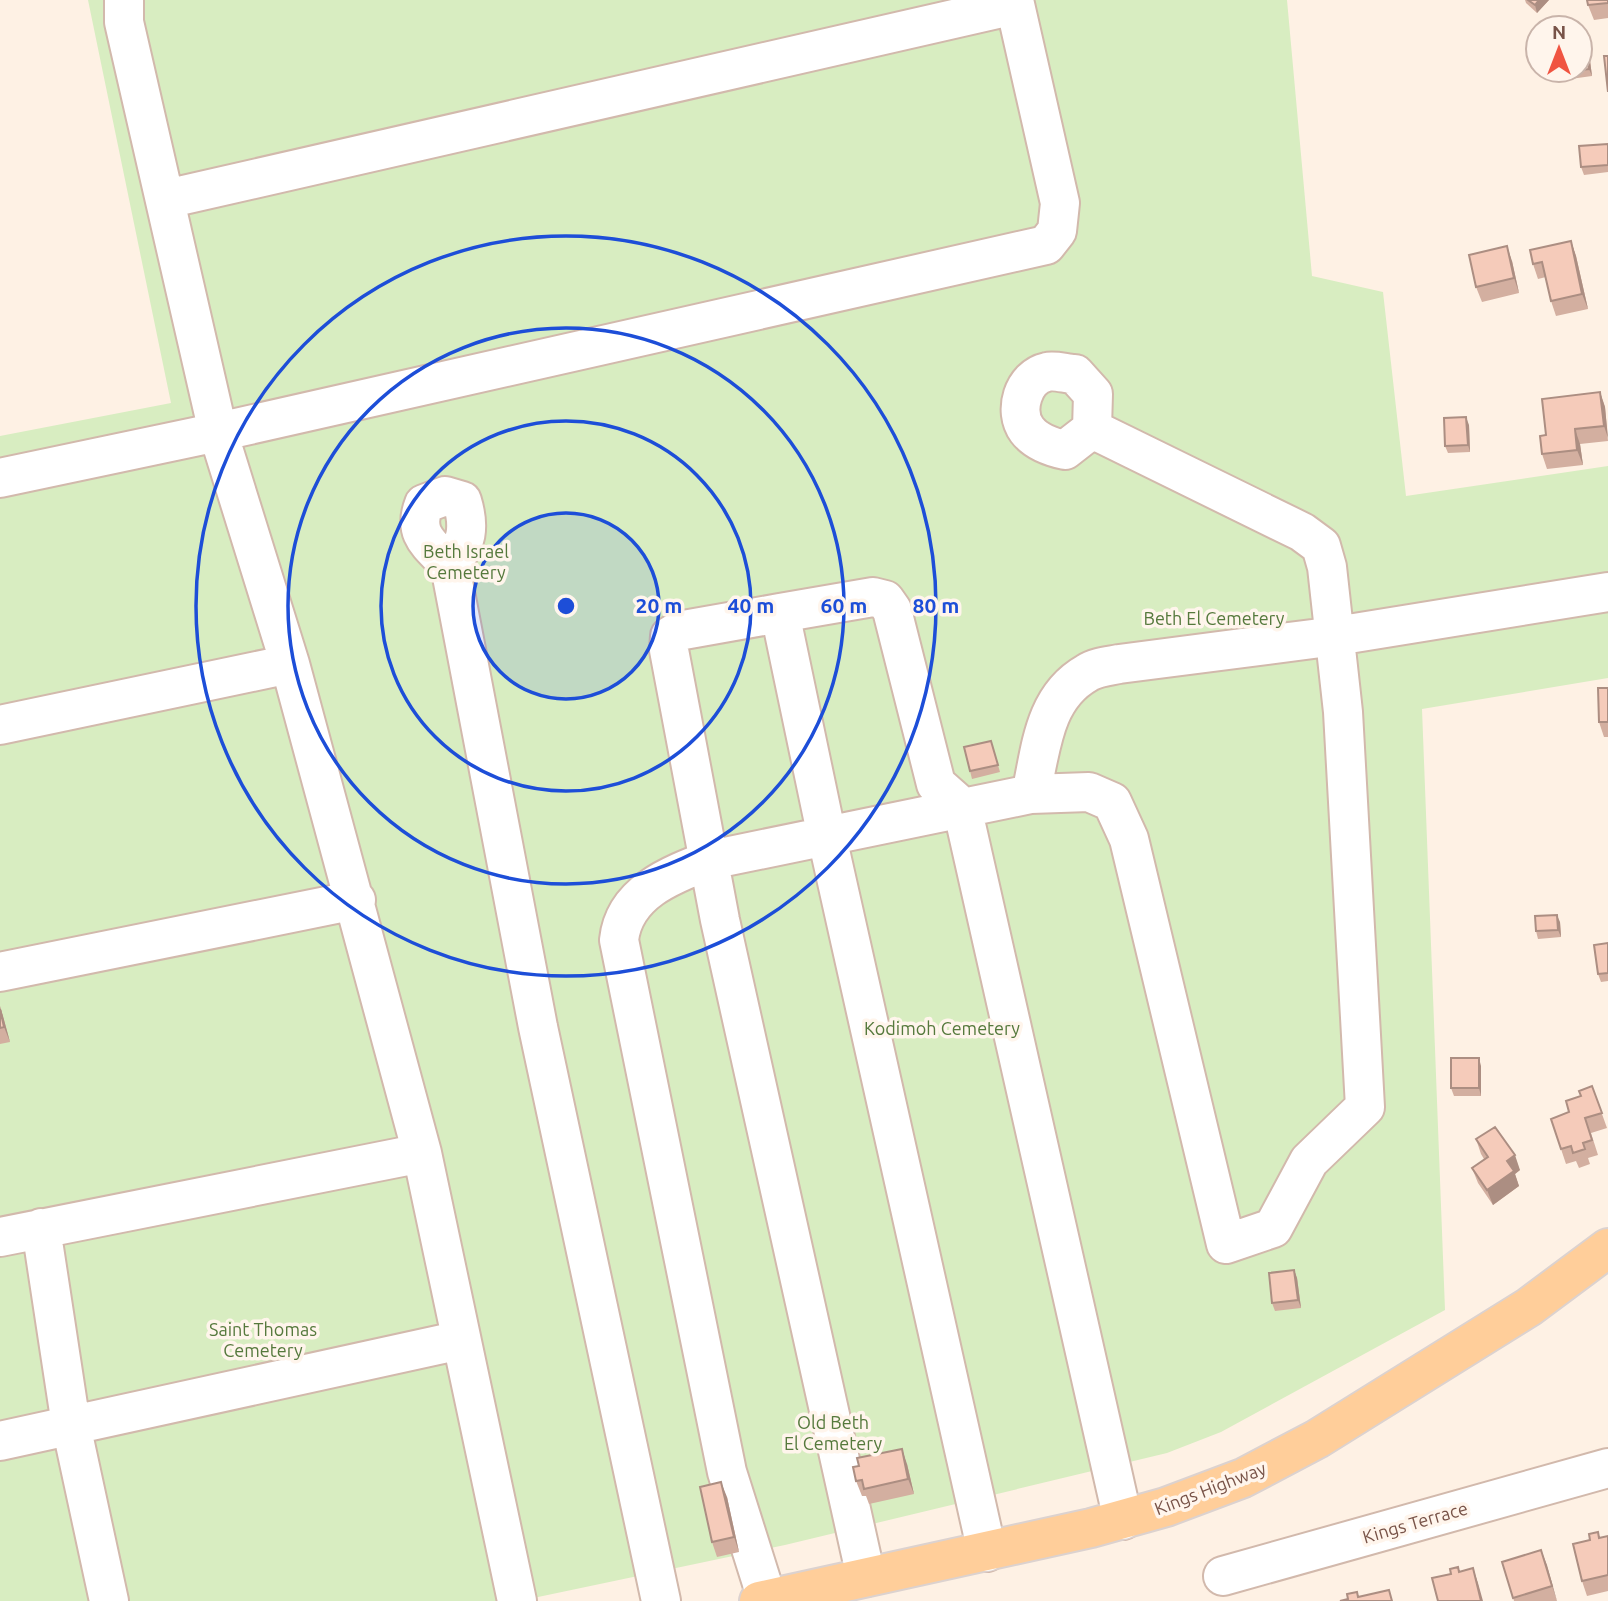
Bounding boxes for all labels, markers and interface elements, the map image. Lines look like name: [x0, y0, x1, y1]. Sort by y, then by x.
north arrow: [1524, 14, 1594, 84]
text: N: [1552, 21, 1566, 43]
park label: Beth Israel Cemetery: [423, 541, 509, 582]
text: 20 m: [636, 593, 682, 617]
text: 40 m: [728, 593, 774, 617]
text: 60 m: [821, 593, 867, 617]
text: 80 m: [913, 593, 959, 617]
centre of rings: [554, 594, 578, 618]
park label: Beth El Cemetery: [1143, 608, 1285, 628]
park label: Kodimoh Cemetery: [864, 1018, 1020, 1038]
park label: Saint Thomas Cemetery: [209, 1319, 317, 1360]
park label: Old Beth El Cemetery: [784, 1412, 882, 1453]
street label: Kings Highway: [1151, 1457, 1269, 1518]
street label: Kings Terrace: [1360, 1497, 1470, 1547]

